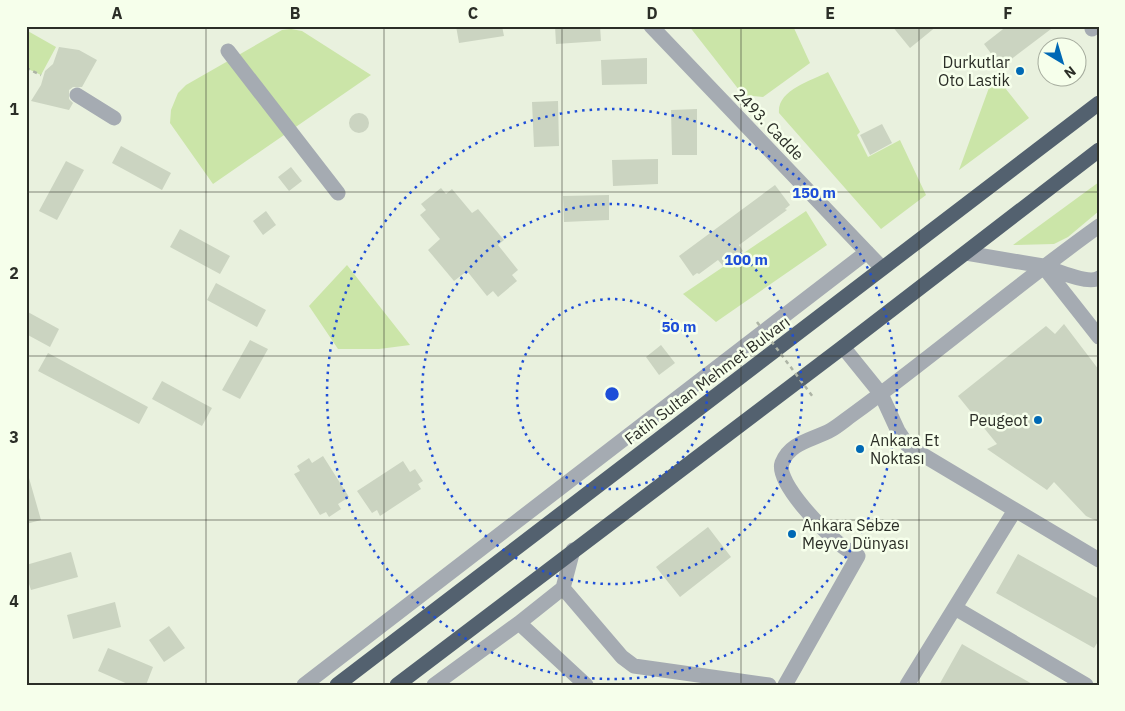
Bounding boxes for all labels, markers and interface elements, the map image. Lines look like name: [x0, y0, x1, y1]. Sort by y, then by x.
text: A: [112, 3, 123, 23]
text: B: [290, 3, 301, 23]
text: C: [468, 3, 478, 23]
text: D: [646, 3, 658, 23]
text: E: [825, 3, 835, 23]
text: F: [1003, 3, 1013, 23]
north arrow: [1038, 38, 1088, 88]
place label: Durkutlar Oto Lastik: [938, 52, 1011, 90]
text: N: [1060, 62, 1080, 82]
marker: Durkutlar Oto Lastik: [1014, 65, 1026, 77]
street label: 2493. Cadde: [730, 84, 808, 164]
text: 1: [9, 99, 19, 119]
text: 150 m: [792, 183, 836, 202]
text: 100 m: [724, 250, 768, 269]
text: 2: [9, 263, 19, 283]
street label: Fatih Sultan Mehmet Bulvarı: [620, 311, 794, 449]
text: 50 m: [662, 317, 696, 336]
centre of rings: [603, 385, 621, 403]
place label: Peugeot: [969, 410, 1028, 430]
marker: Peugeot: [1032, 414, 1044, 426]
text: 3: [9, 427, 19, 447]
place label: Ankara Et Noktası: [870, 430, 939, 468]
marker: Ankara Et Noktası: [854, 443, 866, 455]
place label: Ankara Sebze Meyve Dünyası: [802, 515, 909, 553]
marker: Ankara Sebze Meyve Dünyası: [786, 528, 798, 540]
text: 4: [9, 591, 19, 611]

